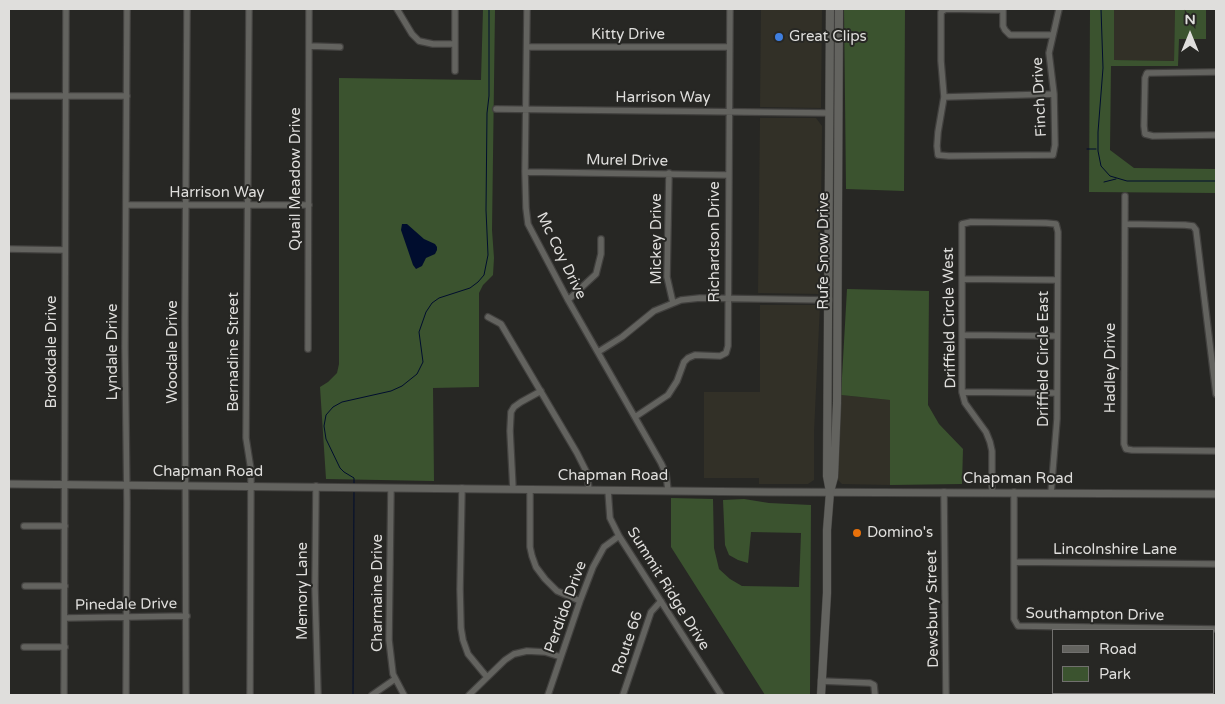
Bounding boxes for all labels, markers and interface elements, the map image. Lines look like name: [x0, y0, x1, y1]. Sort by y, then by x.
north arrow: [1165, 10, 1215, 60]
text: N: [1184, 11, 1196, 28]
street label: Kitty Drive: [591, 26, 665, 44]
place label: Great Clips: [789, 28, 867, 46]
marker: Great Clips: [773, 31, 785, 43]
street label: Finch Drive: [1029, 57, 1051, 137]
street label: Harrison Way: [615, 89, 711, 107]
street label: Quail Meadow Drive: [287, 107, 305, 251]
street label: Murel Drive: [586, 151, 668, 171]
street label: Richardson Drive: [706, 181, 724, 303]
street label: Harrison Way: [169, 184, 265, 202]
street label: Rufe Snow Drive: [815, 192, 833, 310]
street label: Mickey Drive: [648, 193, 666, 285]
street label: Mc Coy Drive: [532, 210, 590, 302]
street label: Driffield Circle West: [940, 247, 960, 389]
street label: Driffield Circle East: [1035, 291, 1053, 427]
street label: Bernadine Street: [225, 292, 243, 412]
street label: Brookdale Drive: [43, 295, 61, 409]
street label: Woodale Drive: [164, 300, 182, 404]
street label: Lyndale Drive: [104, 304, 122, 400]
street label: Hadley Drive: [1102, 323, 1120, 413]
street label: Chapman Road: [153, 463, 263, 481]
street label: Chapman Road: [558, 467, 668, 485]
street label: Chapman Road: [963, 470, 1073, 488]
street label: Summit Ridge Drive: [623, 524, 713, 654]
place label: Domino's: [867, 524, 933, 542]
marker: Domino's: [851, 527, 863, 539]
street label: Charmaine Drive: [369, 534, 387, 652]
street label: Lincolnshire Lane: [1053, 541, 1177, 559]
street label: Memory Lane: [294, 542, 312, 640]
street label: Dewsbury Street: [923, 550, 943, 668]
street label: Perdido Drive: [541, 559, 591, 655]
street label: Pinedale Drive: [75, 595, 177, 615]
street label: Southampton Drive: [1026, 605, 1164, 625]
street label: Route 66: [609, 609, 647, 677]
legend: [1052, 629, 1215, 694]
text: Road: [1099, 640, 1137, 658]
text: Park: [1099, 665, 1131, 683]

